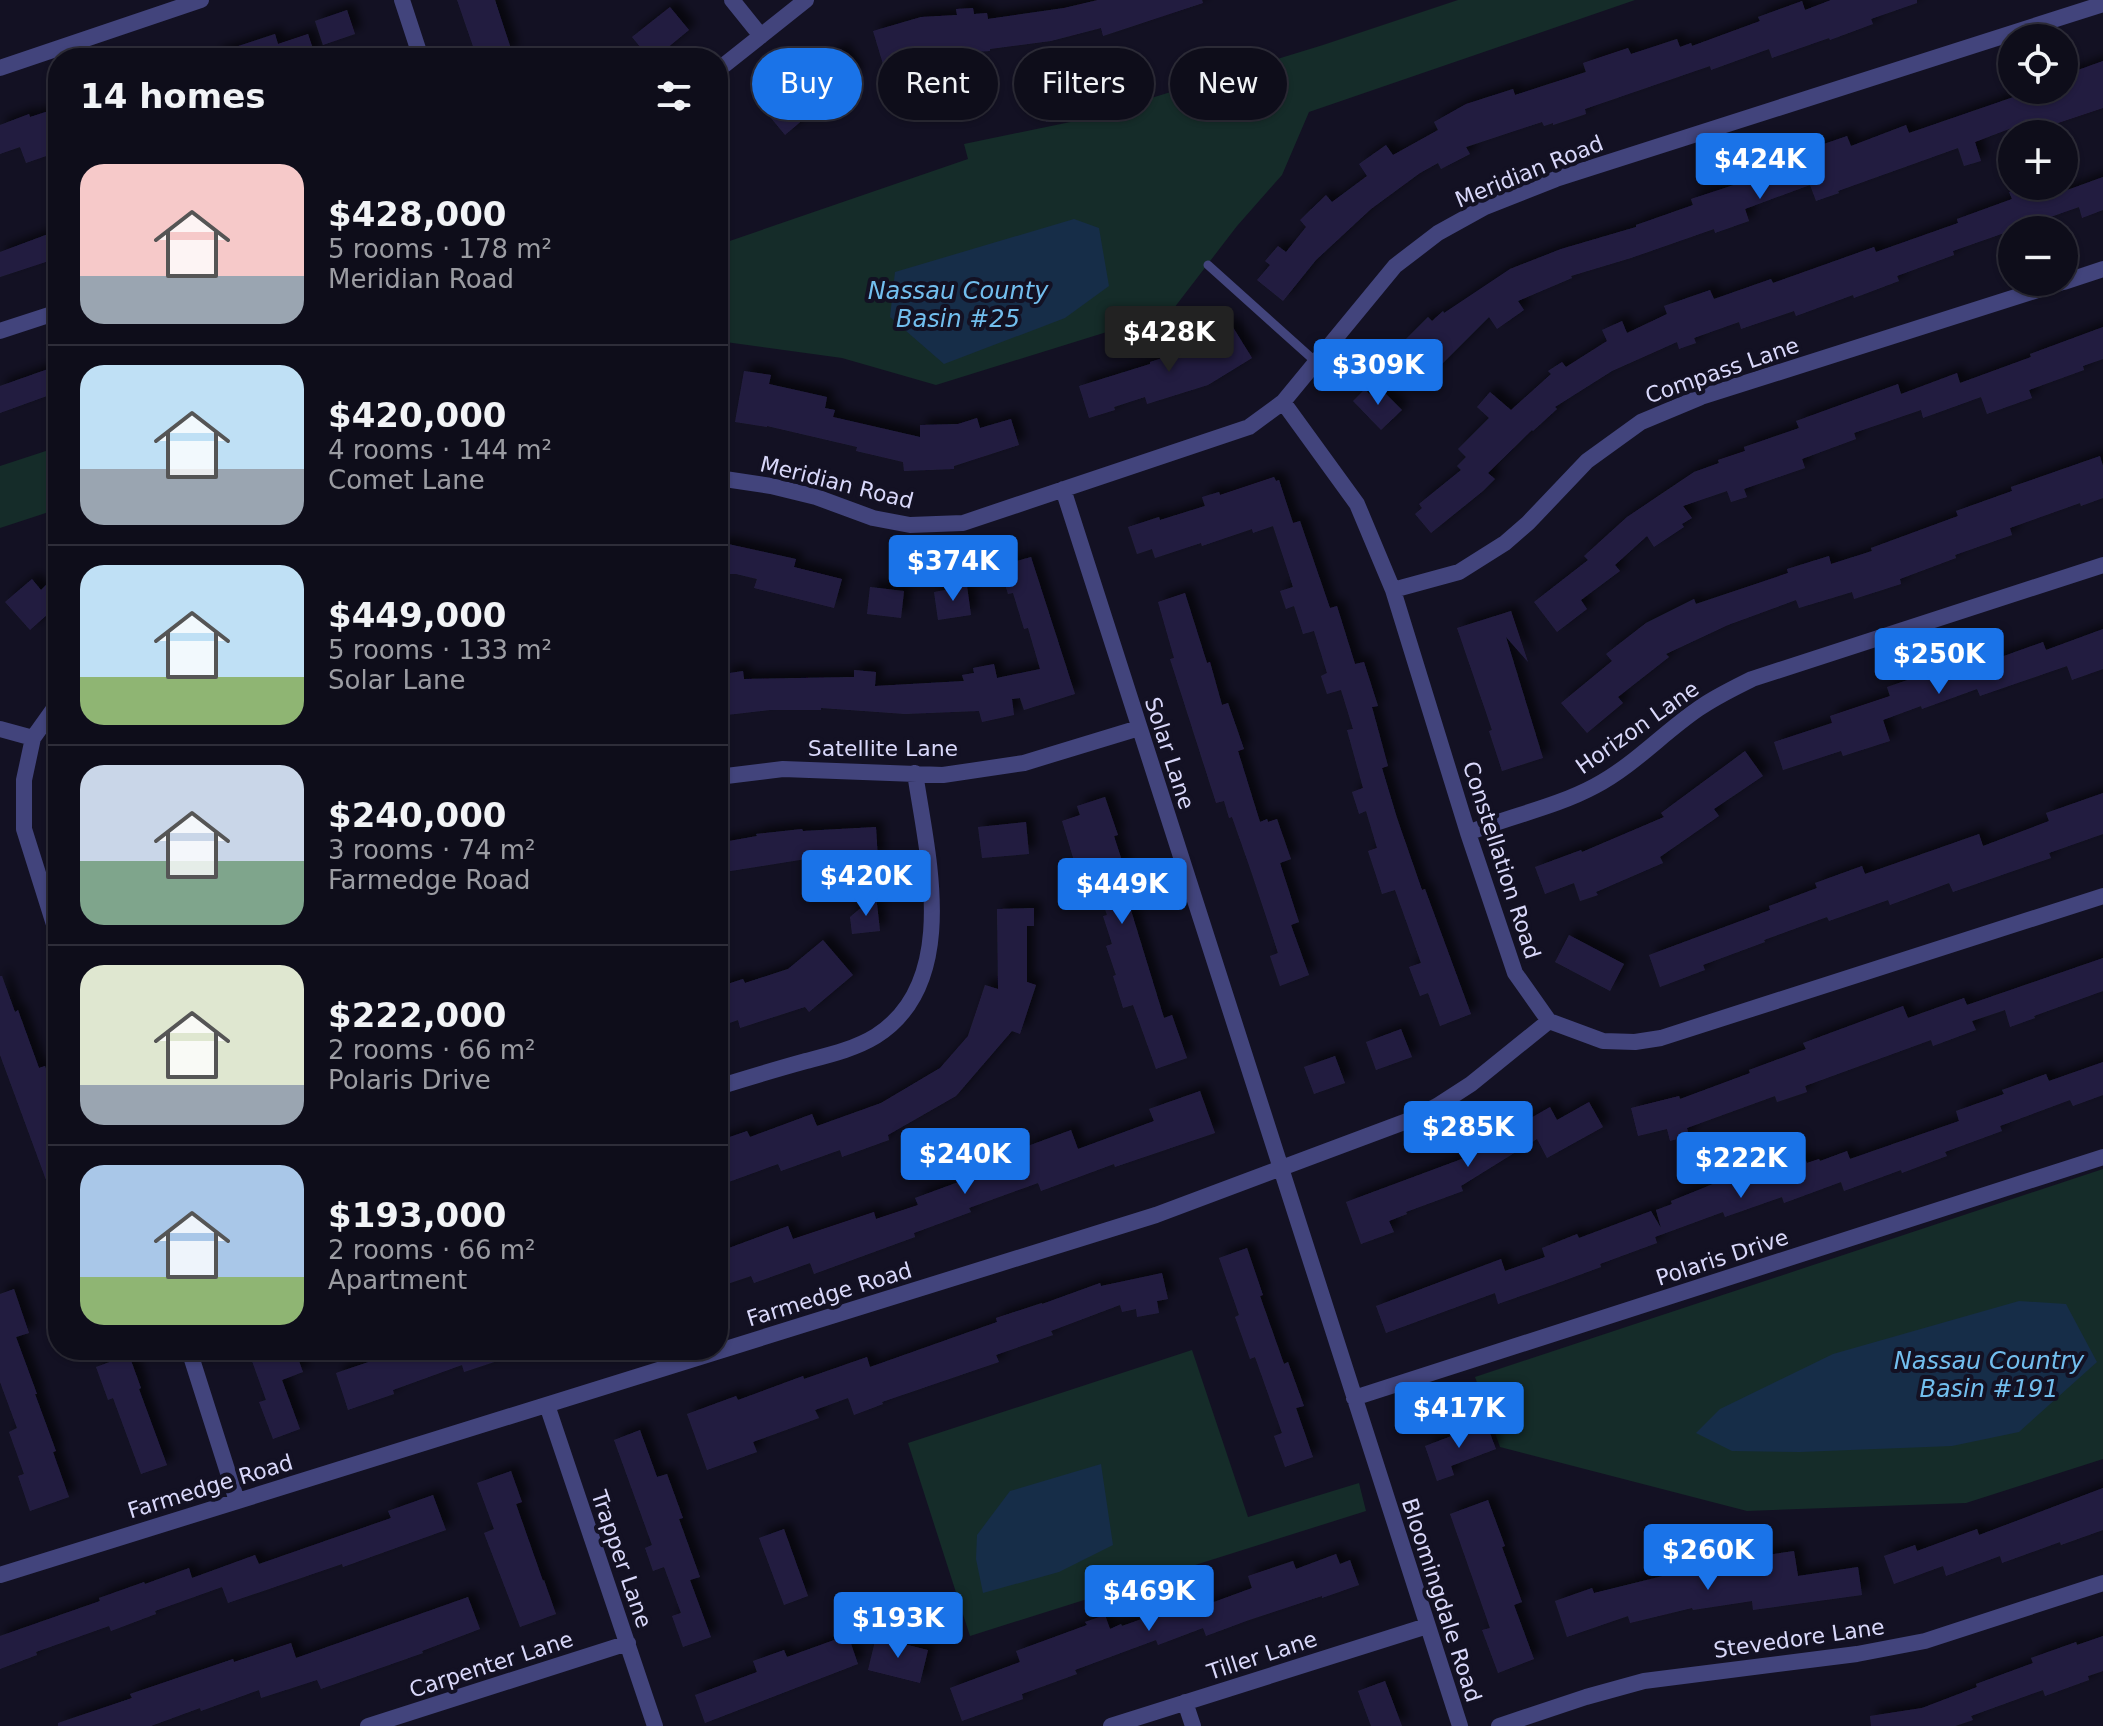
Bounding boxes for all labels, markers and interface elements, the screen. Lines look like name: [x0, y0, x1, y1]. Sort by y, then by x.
map controls: [1998, 24, 2078, 296]
button: locate: [1998, 24, 2078, 104]
chip: Buy: [752, 48, 862, 120]
chip: Rent: [878, 48, 998, 120]
chip: Filters: [1014, 48, 1154, 120]
chip: New: [1170, 48, 1287, 120]
icon: filters: [652, 74, 696, 118]
text: 14 homes: [80, 76, 265, 116]
button: +: [1998, 120, 2078, 200]
street label: Meridian Road: [1452, 130, 1607, 213]
pin: $424K: [1704, 133, 1816, 201]
text: $424K: [1714, 144, 1806, 174]
text: $428,000: [328, 194, 507, 234]
icon: home: [144, 196, 240, 292]
button: −: [1998, 216, 2078, 296]
text: 5 rooms · 178 m²: [328, 234, 552, 264]
text: Meridian Road: [328, 264, 514, 294]
water label: Nassau County Basin #25: [868, 277, 1049, 333]
pin: $428K: [1113, 306, 1225, 374]
text: $428K: [1123, 317, 1215, 347]
street label: Compass Lane: [1642, 332, 1802, 408]
pin: $309K: [1322, 339, 1434, 407]
text: $309K: [1332, 350, 1424, 380]
text: $420,000: [328, 395, 507, 435]
icon: home: [144, 397, 240, 493]
text: 4 rooms · 144 m²: [328, 435, 552, 465]
street label: Meridian Road: [758, 451, 916, 514]
text: Comet Lane: [328, 465, 485, 495]
pin: $374K: [897, 535, 1009, 603]
text: $374K: [907, 546, 999, 576]
text: $449,000: [328, 595, 507, 635]
icon: home: [144, 597, 240, 693]
pin: $250K: [1883, 628, 1995, 696]
text: 5 rooms · 133 m²: [328, 635, 552, 665]
text: $250K: [1893, 639, 1985, 669]
text: Solar Lane: [328, 665, 465, 695]
street label: Horizon Lane: [1571, 676, 1704, 779]
street label: Solar Lane: [1140, 694, 1199, 812]
street label: Satellite Lane: [808, 736, 958, 761]
street label: Constellation Road: [1458, 758, 1545, 962]
text: $240,000: [328, 795, 507, 835]
icon: home: [144, 797, 240, 893]
text: 3 rooms · 74 m²: [328, 835, 536, 865]
pin: $420K: [810, 850, 922, 918]
pin: $449K: [1066, 858, 1178, 926]
text: $420K: [820, 861, 912, 891]
text: Farmedge Road: [328, 865, 531, 895]
text: $449K: [1076, 869, 1168, 899]
text: $222,000: [328, 995, 507, 1035]
icon: home: [144, 997, 240, 1093]
text: 2 rooms · 66 m²: [328, 1035, 536, 1065]
text: Polaris Drive: [328, 1065, 491, 1095]
pin: $285K: [1412, 1101, 1524, 1169]
text: $285K: [1422, 1112, 1514, 1142]
pin: $240K: [909, 1128, 1021, 1196]
pin: $222K: [1685, 1132, 1797, 1200]
text: $240K: [919, 1139, 1011, 1169]
text: $222K: [1695, 1143, 1787, 1173]
text: $193,000: [328, 1195, 507, 1235]
icon: home: [144, 1197, 240, 1293]
street label: Polaris Drive: [1653, 1224, 1792, 1291]
text: 2 rooms · 66 m²: [328, 1235, 536, 1265]
street label: Farmedge Road: [744, 1257, 915, 1331]
text: Apartment: [328, 1265, 467, 1295]
water label: Nassau Country Basin #191: [1894, 1347, 2085, 1403]
pin: $417K: [1403, 1382, 1515, 1450]
text: $417K: [1413, 1393, 1505, 1423]
street label: Farmedge Road: [125, 1449, 296, 1523]
street label: Trapper Lane: [586, 1486, 657, 1631]
street label: Bloomingdale Road: [1397, 1495, 1486, 1705]
pin: $260K: [1652, 1524, 1764, 1592]
text: $260K: [1662, 1535, 1754, 1565]
pin: $469K: [1093, 1565, 1205, 1633]
text: $469K: [1103, 1576, 1195, 1606]
pin: $193K: [842, 1592, 954, 1660]
text: $193K: [852, 1603, 944, 1633]
street label: Stevedore Lane: [1712, 1614, 1886, 1663]
street label: Carpenter Lane: [406, 1626, 576, 1703]
street label: Tiller Lane: [1203, 1626, 1320, 1685]

